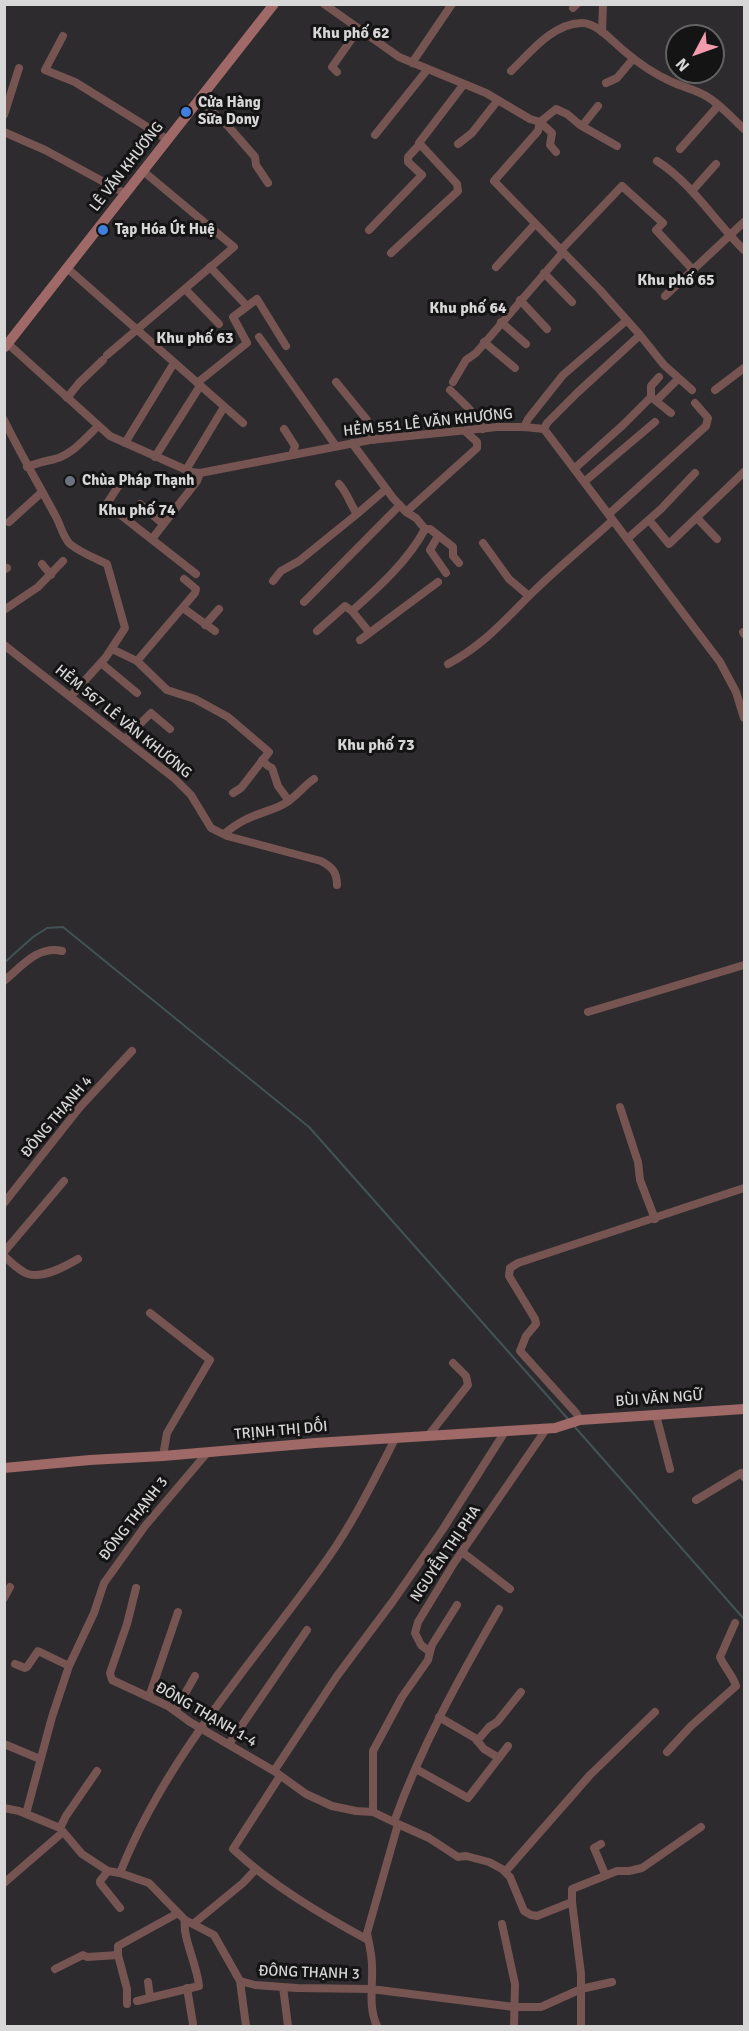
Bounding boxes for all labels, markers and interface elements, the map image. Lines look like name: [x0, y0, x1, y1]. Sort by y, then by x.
district label: Khu phố 62: [312, 24, 390, 44]
north arrow: [665, 24, 725, 84]
text: N: [672, 54, 694, 75]
place label: Cửa Hàng Sữa Dony: [198, 94, 261, 129]
marker: Cửa Hàng Sữa Dony: [179, 105, 193, 119]
street label: LÊ VĂN KHƯƠNG: [86, 119, 168, 215]
place label: Tạp Hóa Út Huệ: [115, 221, 215, 239]
marker: Tạp Hóa Út Huệ: [96, 223, 110, 237]
district label: Khu phố 65: [637, 271, 715, 291]
district label: Khu phố 64: [429, 299, 507, 319]
district label: Khu phố 63: [156, 329, 234, 349]
street label: HẺM 551 LÊ VĂN KHƯƠNG: [342, 405, 514, 441]
place label: Chùa Pháp Thạnh: [82, 472, 194, 490]
marker: Chùa Pháp Thạnh: [63, 474, 77, 488]
district label: Khu phố 74: [98, 501, 176, 521]
street label: HẺM 567 LÊ VĂN KHƯƠNG: [51, 661, 195, 783]
district label: Khu phố 73: [337, 736, 415, 756]
street label: ĐÔNG THẠNH 4: [18, 1072, 96, 1162]
street label: BÙI VĂN NGỮ: [615, 1387, 703, 1411]
street label: TRỊNH THỊ DỐI: [234, 1418, 328, 1444]
street label: ĐÔNG THẠNH 3: [96, 1474, 172, 1564]
street label: NGUYỄN THỊ PHA: [407, 1502, 485, 1606]
street label: ĐÔNG THẠNH 1-4: [152, 1679, 260, 1751]
street label: ĐÔNG THẠNH 3: [258, 1962, 360, 1984]

